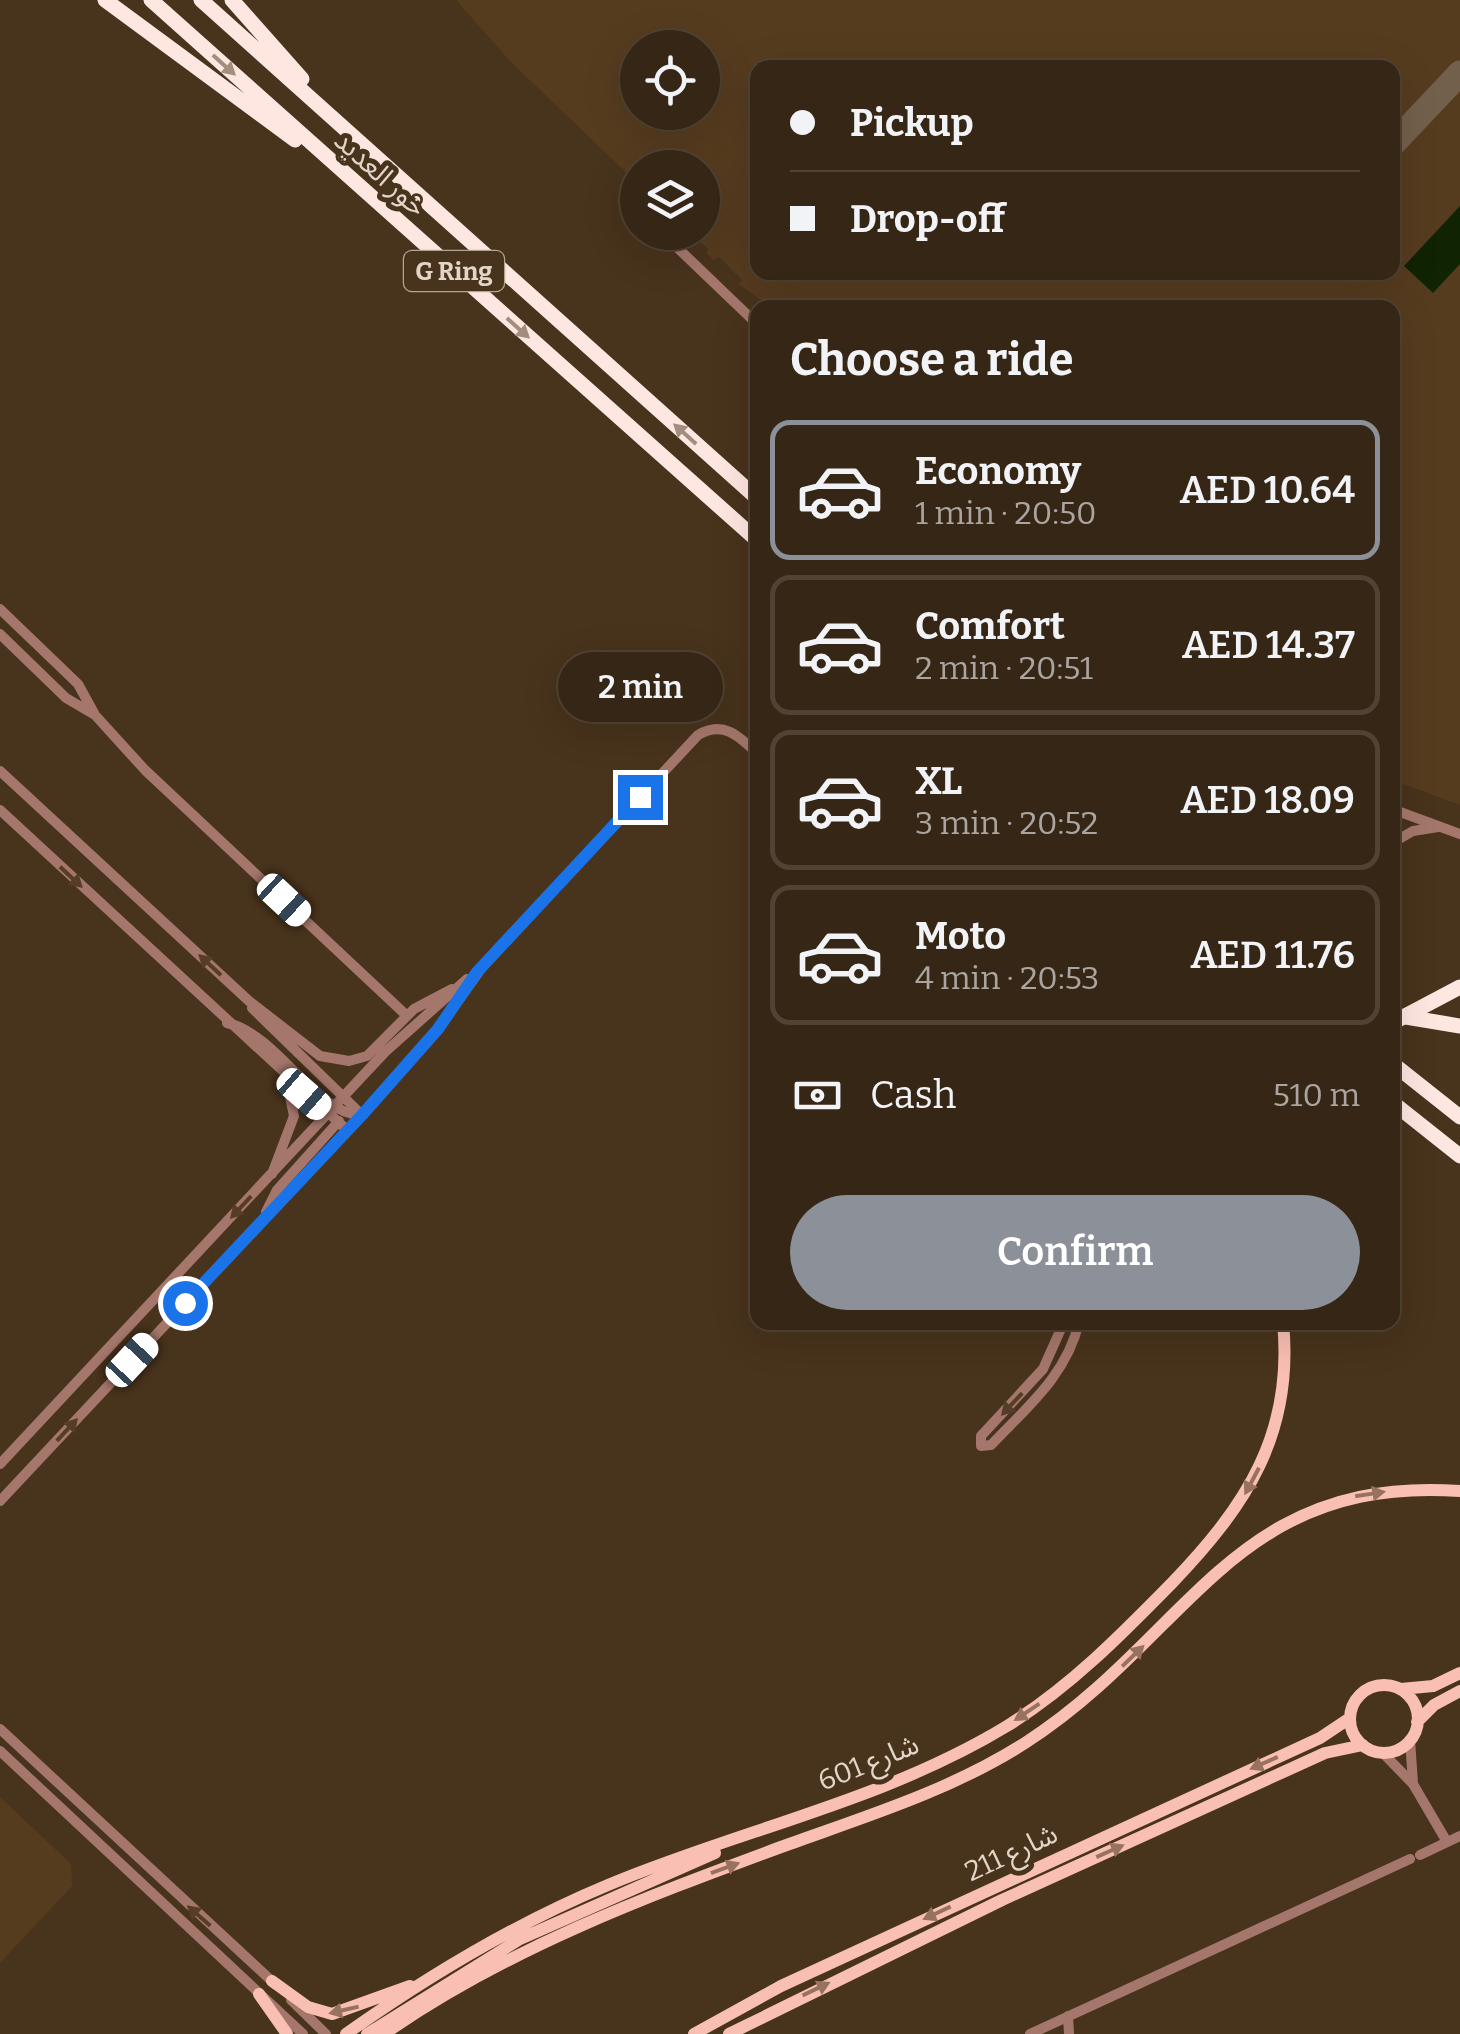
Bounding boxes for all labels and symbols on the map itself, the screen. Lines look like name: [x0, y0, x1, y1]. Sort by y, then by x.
one-way arrow: [212, 53, 236, 76]
street label: خور العديد: [328, 124, 433, 223]
road number: G Ring: [404, 251, 504, 291]
one-way arrow: [506, 317, 531, 339]
one-way arrow: [673, 423, 698, 445]
callout: 2 min: [558, 652, 722, 722]
route end: [618, 775, 663, 820]
one-way arrow: [59, 865, 83, 888]
car: [252, 869, 316, 931]
one-way arrow: [198, 954, 222, 977]
car: [272, 1063, 336, 1125]
one-way arrow: [230, 1195, 253, 1219]
route start: [163, 1281, 208, 1326]
car: [101, 1328, 163, 1392]
one-way arrow: [1001, 1391, 1024, 1415]
one-way arrow: [55, 1418, 78, 1442]
one-way arrow: [1244, 1467, 1261, 1496]
one-way arrow: [1355, 1486, 1386, 1501]
one-way arrow: [1121, 1644, 1145, 1668]
one-way arrow: [1014, 1702, 1041, 1721]
street label: شارع 601: [813, 1727, 925, 1801]
one-way arrow: [1249, 1755, 1279, 1771]
street label: شارع 211: [960, 1817, 1064, 1892]
one-way arrow: [1095, 1843, 1125, 1859]
one-way arrow: [711, 1860, 741, 1875]
one-way arrow: [922, 1905, 951, 1922]
one-way arrow: [187, 1906, 212, 1928]
one-way arrow: [801, 1981, 830, 1998]
one-way arrow: [329, 2003, 360, 2018]

